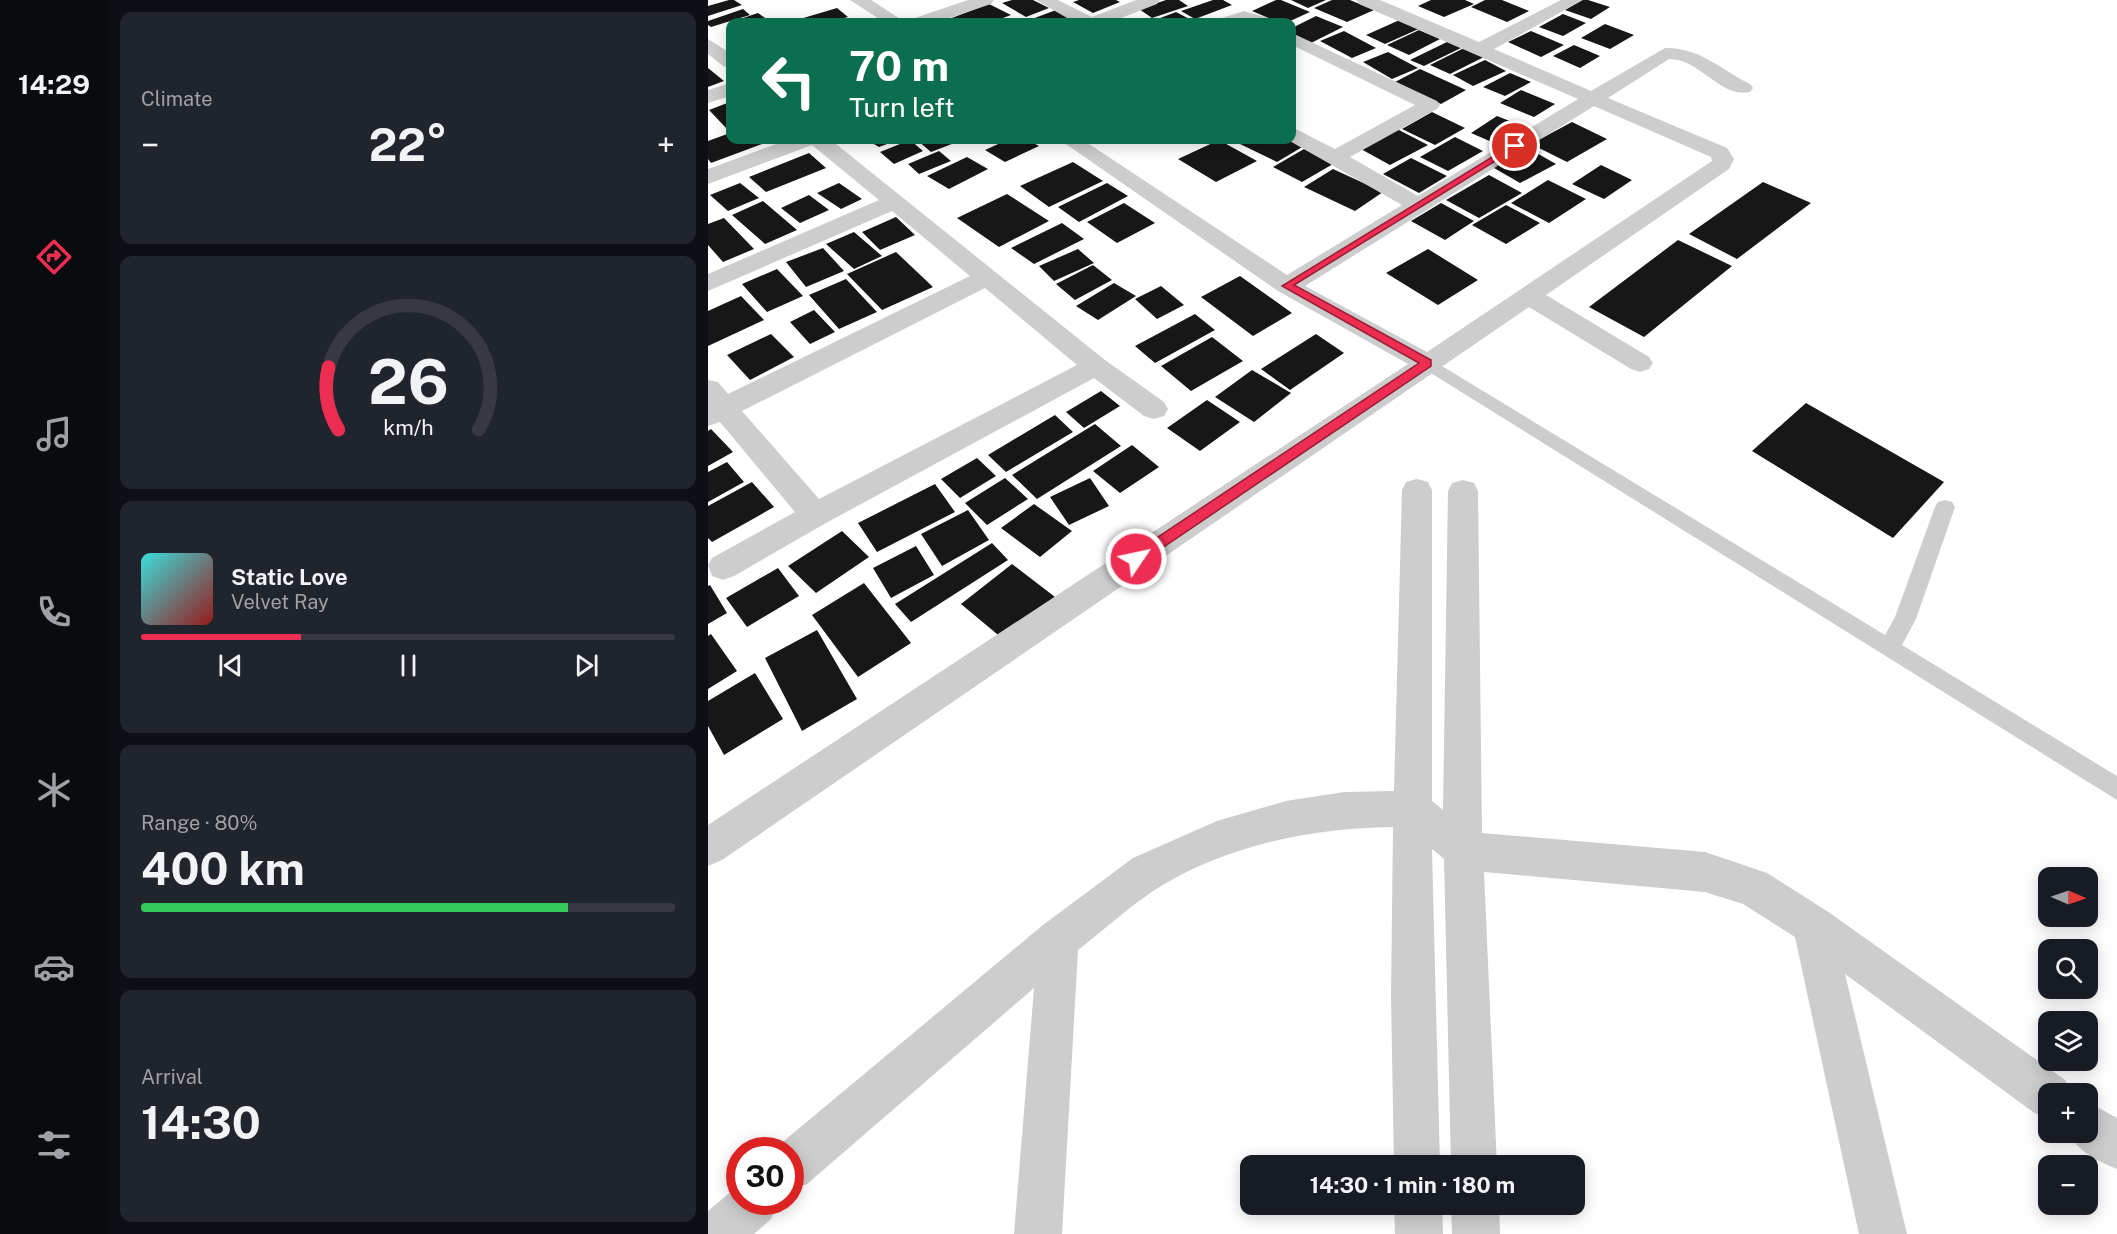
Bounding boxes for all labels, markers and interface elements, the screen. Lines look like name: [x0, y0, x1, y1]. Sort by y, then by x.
text: 70 m: [849, 41, 949, 90]
icon: left: [750, 42, 828, 120]
text: 14:29: [18, 68, 90, 100]
text: Climate: [141, 87, 213, 111]
text: Turn left: [849, 91, 955, 123]
text: 22°: [369, 118, 447, 171]
pin: [1489, 120, 1540, 171]
text: −: [141, 126, 159, 164]
text: +: [657, 126, 675, 164]
icon: arrive: [1498, 129, 1531, 162]
icon: directions: [33, 236, 75, 278]
text: 26: [368, 345, 448, 418]
icon: music: [33, 413, 75, 455]
text: km/h: [383, 415, 433, 440]
position arrow: [1104, 527, 1168, 591]
text: Static Love: [231, 564, 348, 590]
text: Velvet Ray: [231, 590, 329, 614]
icon: phone: [33, 591, 75, 633]
icon: previous: [214, 649, 247, 682]
icon: pause: [392, 649, 425, 682]
icon: next: [570, 649, 603, 682]
icon: climate: [33, 769, 75, 811]
text: Range · 80%: [141, 811, 258, 835]
text: 400 km: [141, 842, 305, 895]
north arrow: [2038, 867, 2098, 927]
map controls: [2038, 867, 2098, 1215]
button: search: [2038, 939, 2098, 999]
icon: car: [33, 946, 75, 988]
button: layers: [2038, 1011, 2098, 1071]
text: Arrival: [141, 1065, 203, 1089]
button: +: [2038, 1083, 2098, 1143]
text: 14:30: [141, 1096, 261, 1149]
icon: filters: [33, 1124, 75, 1166]
speed limit sign: 30: [726, 1137, 804, 1215]
button: −: [2038, 1155, 2098, 1215]
text: 14:30 · 1 min · 180 m: [1310, 1172, 1515, 1198]

